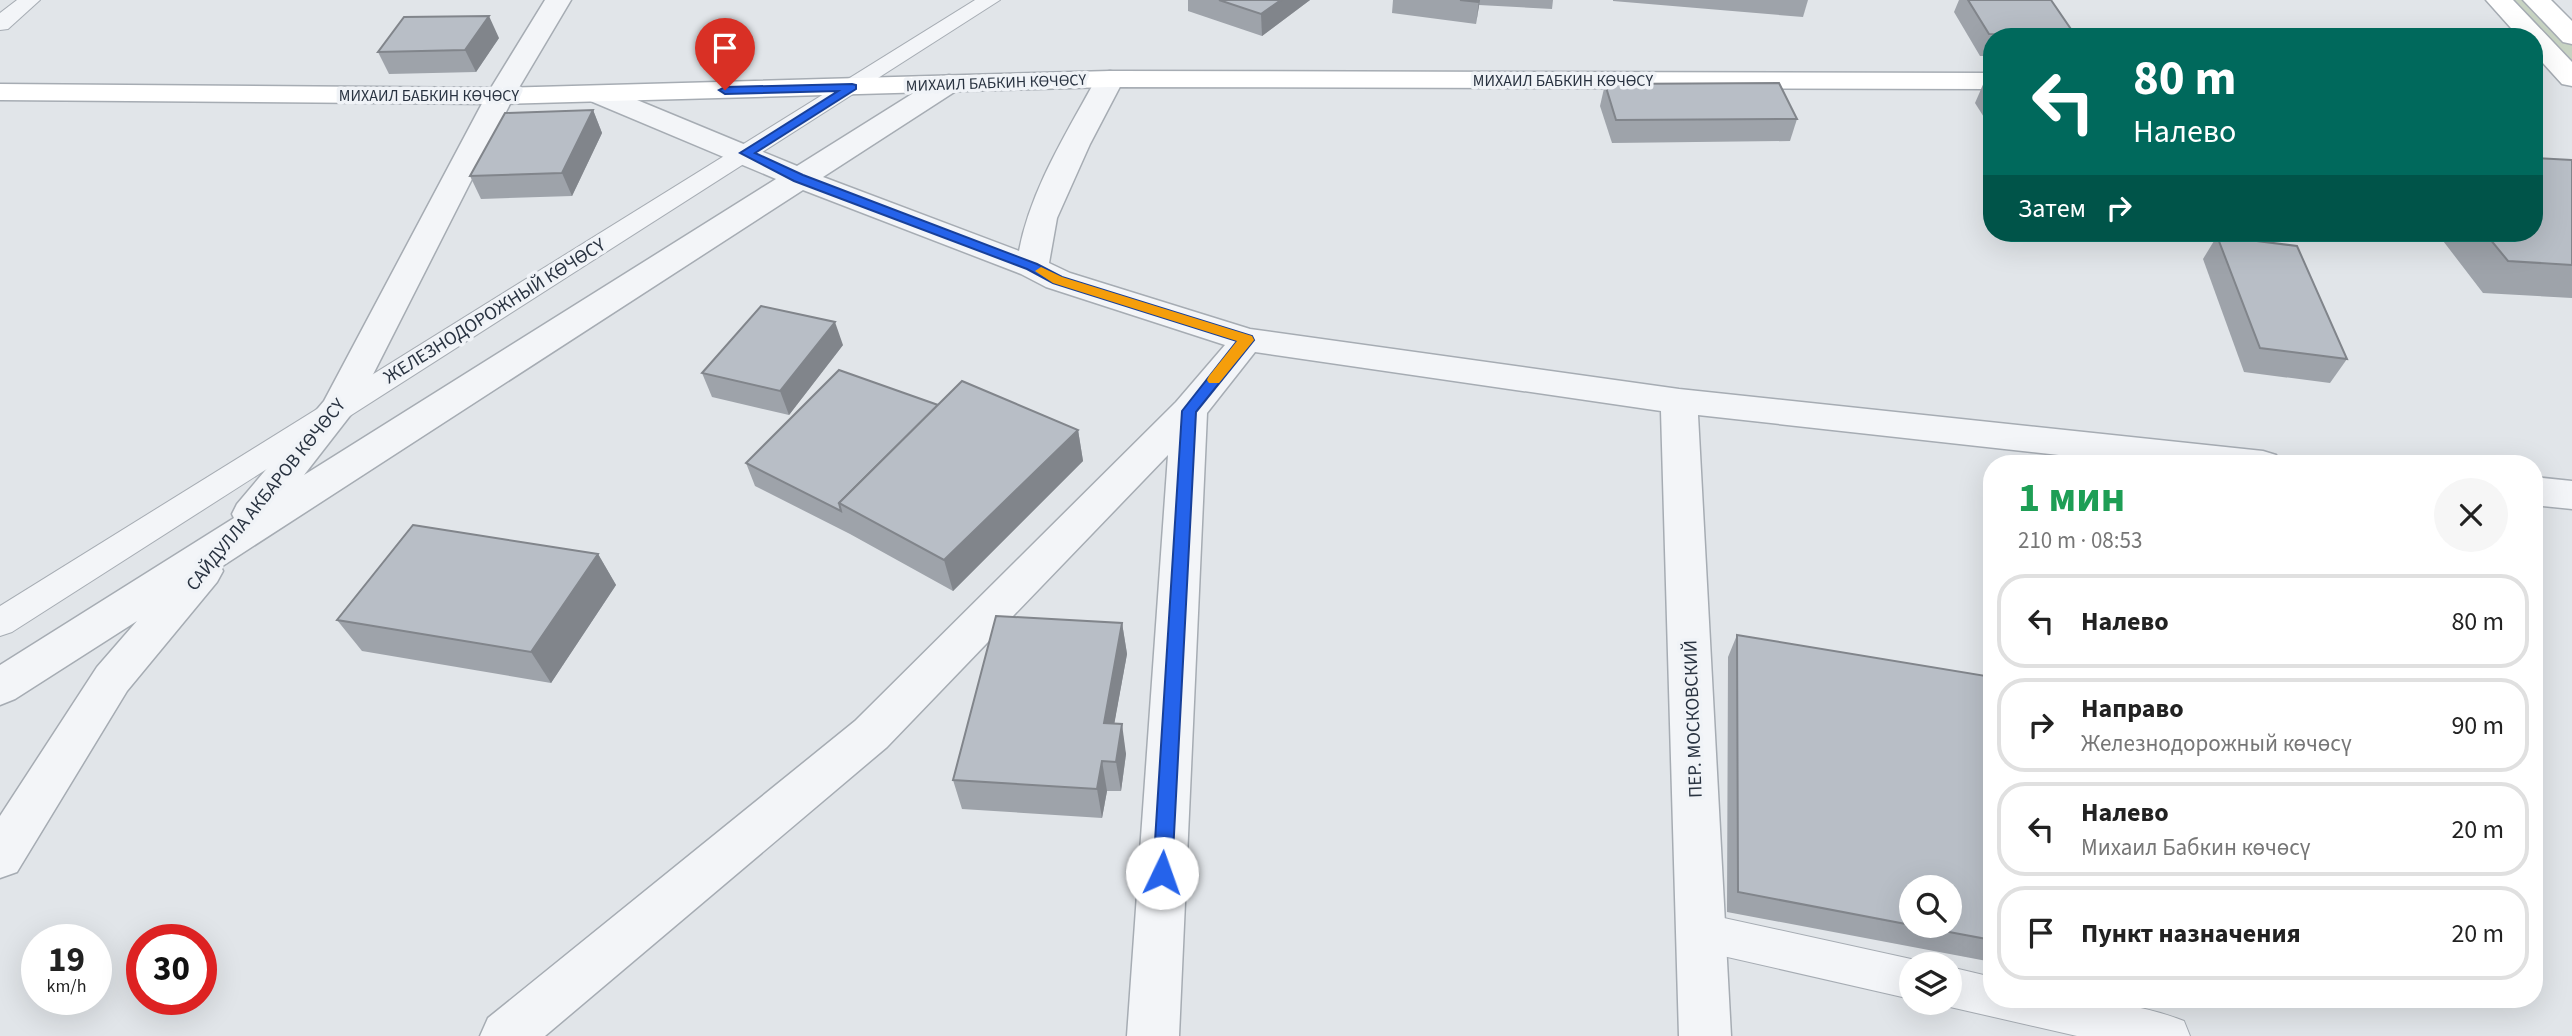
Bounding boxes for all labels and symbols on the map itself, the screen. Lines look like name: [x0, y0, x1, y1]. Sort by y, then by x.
pin: [695, 18, 755, 90]
street label: МИХАИЛ БАБКИН КӨЧӨСҮ: [906, 69, 1087, 97]
street label: МИХАИЛ БАБКИН КӨЧӨСҮ: [1473, 70, 1654, 92]
street label: МИХАИЛ БАБКИН КӨЧӨСҮ: [339, 85, 520, 107]
street label: ЖЕЛЕЗНОДОРОЖНЫЙ КӨЧӨСҮ: [379, 231, 612, 391]
street label: САЙДУЛЛА АКБАРОВ КӨЧӨСҮ: [180, 392, 353, 597]
street label: ПЕР. МОСКОВСКИЙ: [1677, 639, 1710, 798]
position arrow: [1125, 836, 1199, 910]
speed limit sign: 30: [126, 924, 217, 1015]

